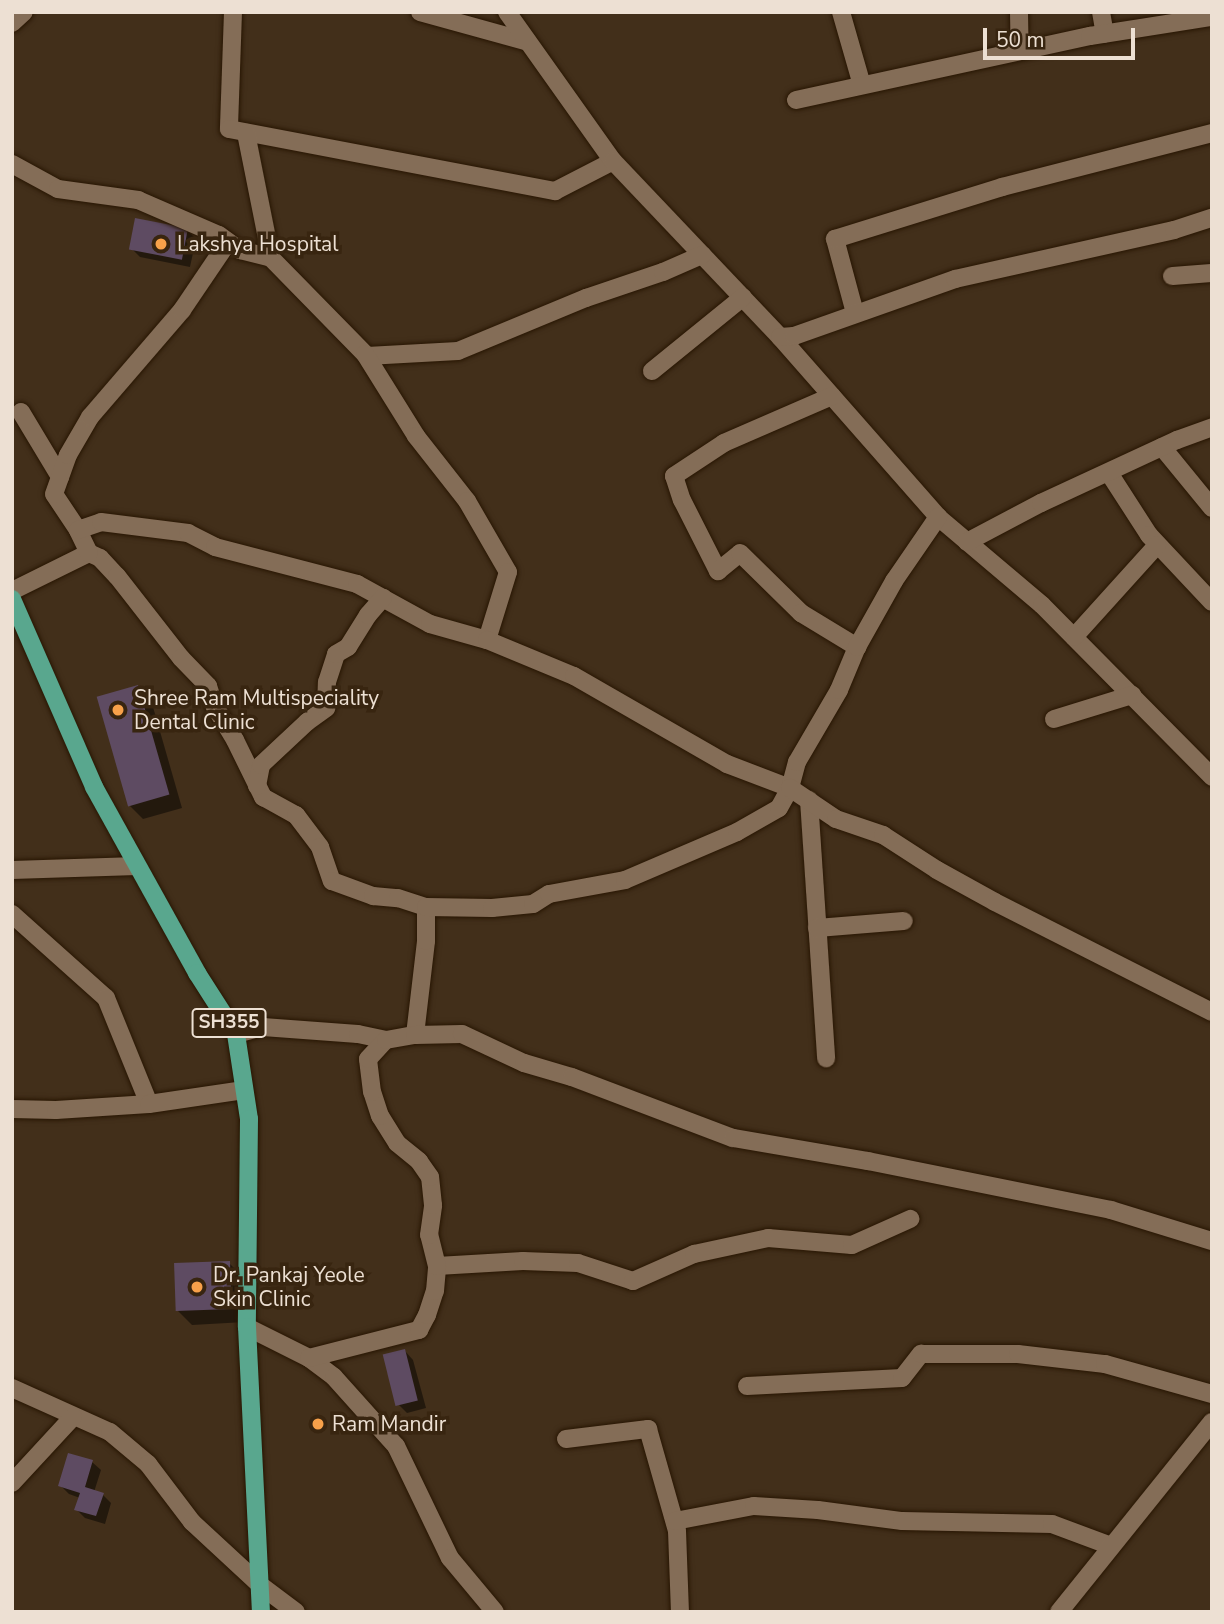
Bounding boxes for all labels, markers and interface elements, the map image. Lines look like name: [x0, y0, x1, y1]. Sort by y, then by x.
scale bar: [986, 14, 1138, 58]
text: 50 m: [996, 26, 1045, 54]
place label: Lakshya Hospital: [177, 231, 338, 257]
marker: Lakshya Hospital: [151, 234, 171, 254]
place label: Shree Ram Multispeciality Dental Clinic: [134, 685, 379, 735]
marker: Shree Ram Multispeciality Dental Clinic: [108, 700, 128, 720]
road number: SH355: [190, 1007, 268, 1038]
place label: Dr. Pankaj Yeole Skin Clinic: [213, 1262, 365, 1312]
marker: Dr. Pankaj Yeole Skin Clinic: [187, 1277, 207, 1297]
place label: Ram Mandir: [332, 1411, 446, 1437]
marker: Ram Mandir: [310, 1416, 326, 1432]

